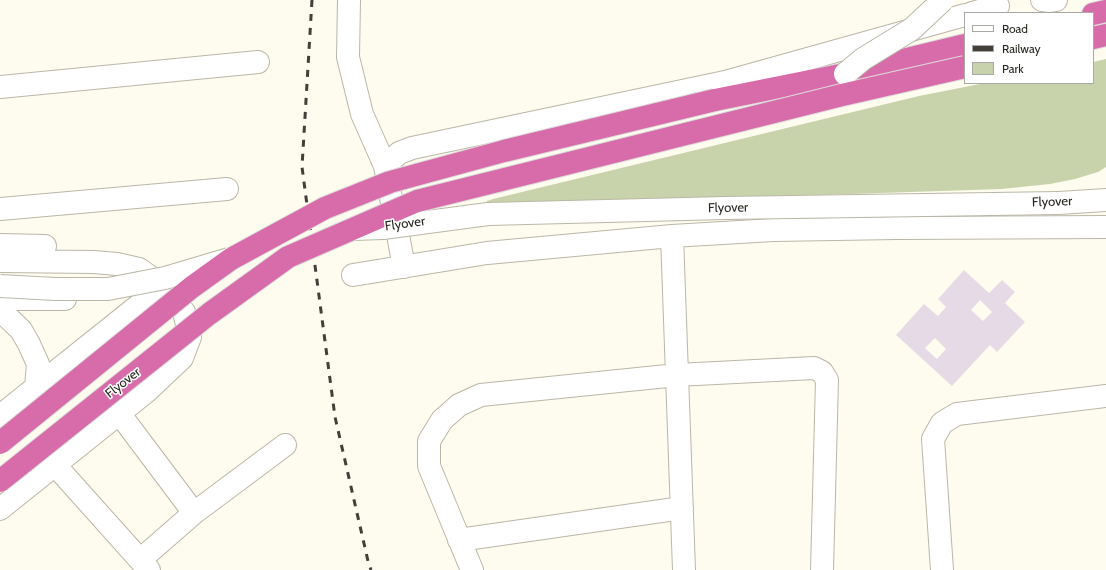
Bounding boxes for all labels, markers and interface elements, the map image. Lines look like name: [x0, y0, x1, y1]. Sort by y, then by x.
legend: [964, 12, 1094, 84]
text: Road: [1002, 21, 1028, 36]
text: Railway: [1002, 41, 1040, 56]
text: Park: [1002, 61, 1024, 76]
street label: Flyover: [1032, 194, 1072, 210]
street label: Flyover: [708, 200, 748, 216]
street label: Flyover: [384, 213, 426, 235]
street label: Flyover: [102, 364, 144, 402]

